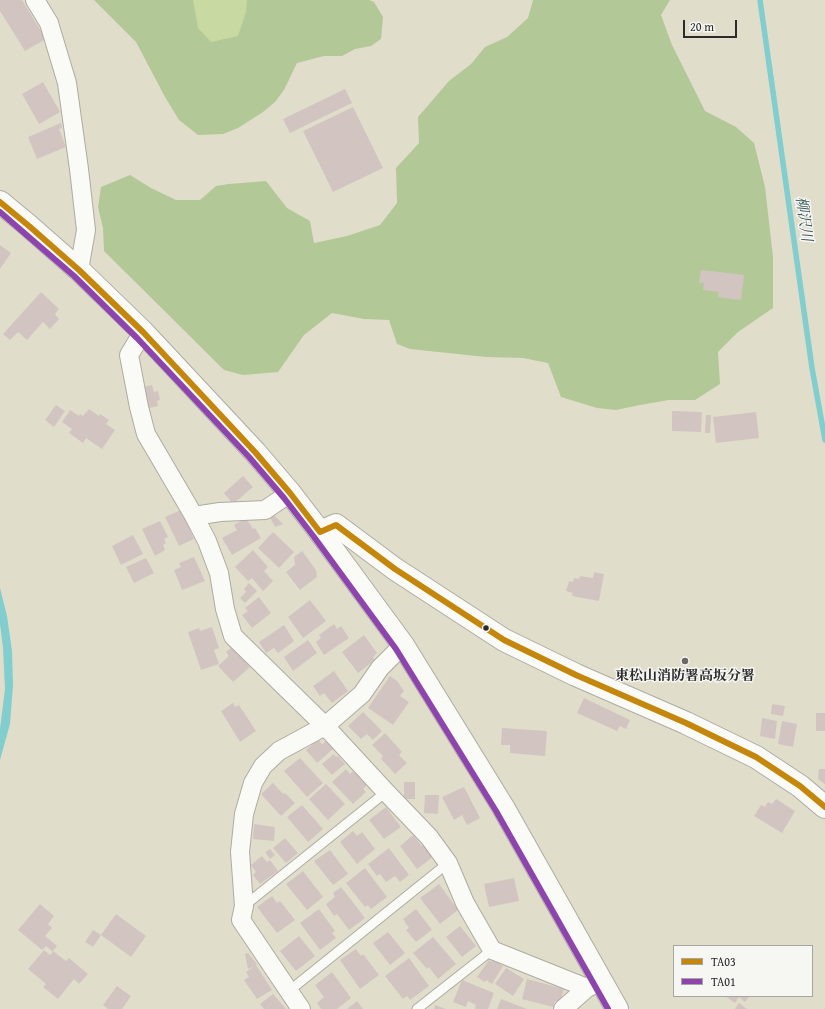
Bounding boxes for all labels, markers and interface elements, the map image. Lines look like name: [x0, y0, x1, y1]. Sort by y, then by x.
scale bar: [685, 12, 739, 38]
text: 20 m: [690, 18, 714, 35]
water label: 柳沢川: [791, 195, 815, 243]
unlabelled marker: [481, 623, 491, 633]
marker: 東松山消防署高坂分署: [680, 656, 690, 666]
place label: 東松山消防署高坂分署: [615, 668, 755, 684]
legend: [673, 945, 813, 997]
text: TA03: [711, 953, 736, 970]
text: TA01: [711, 973, 736, 990]

